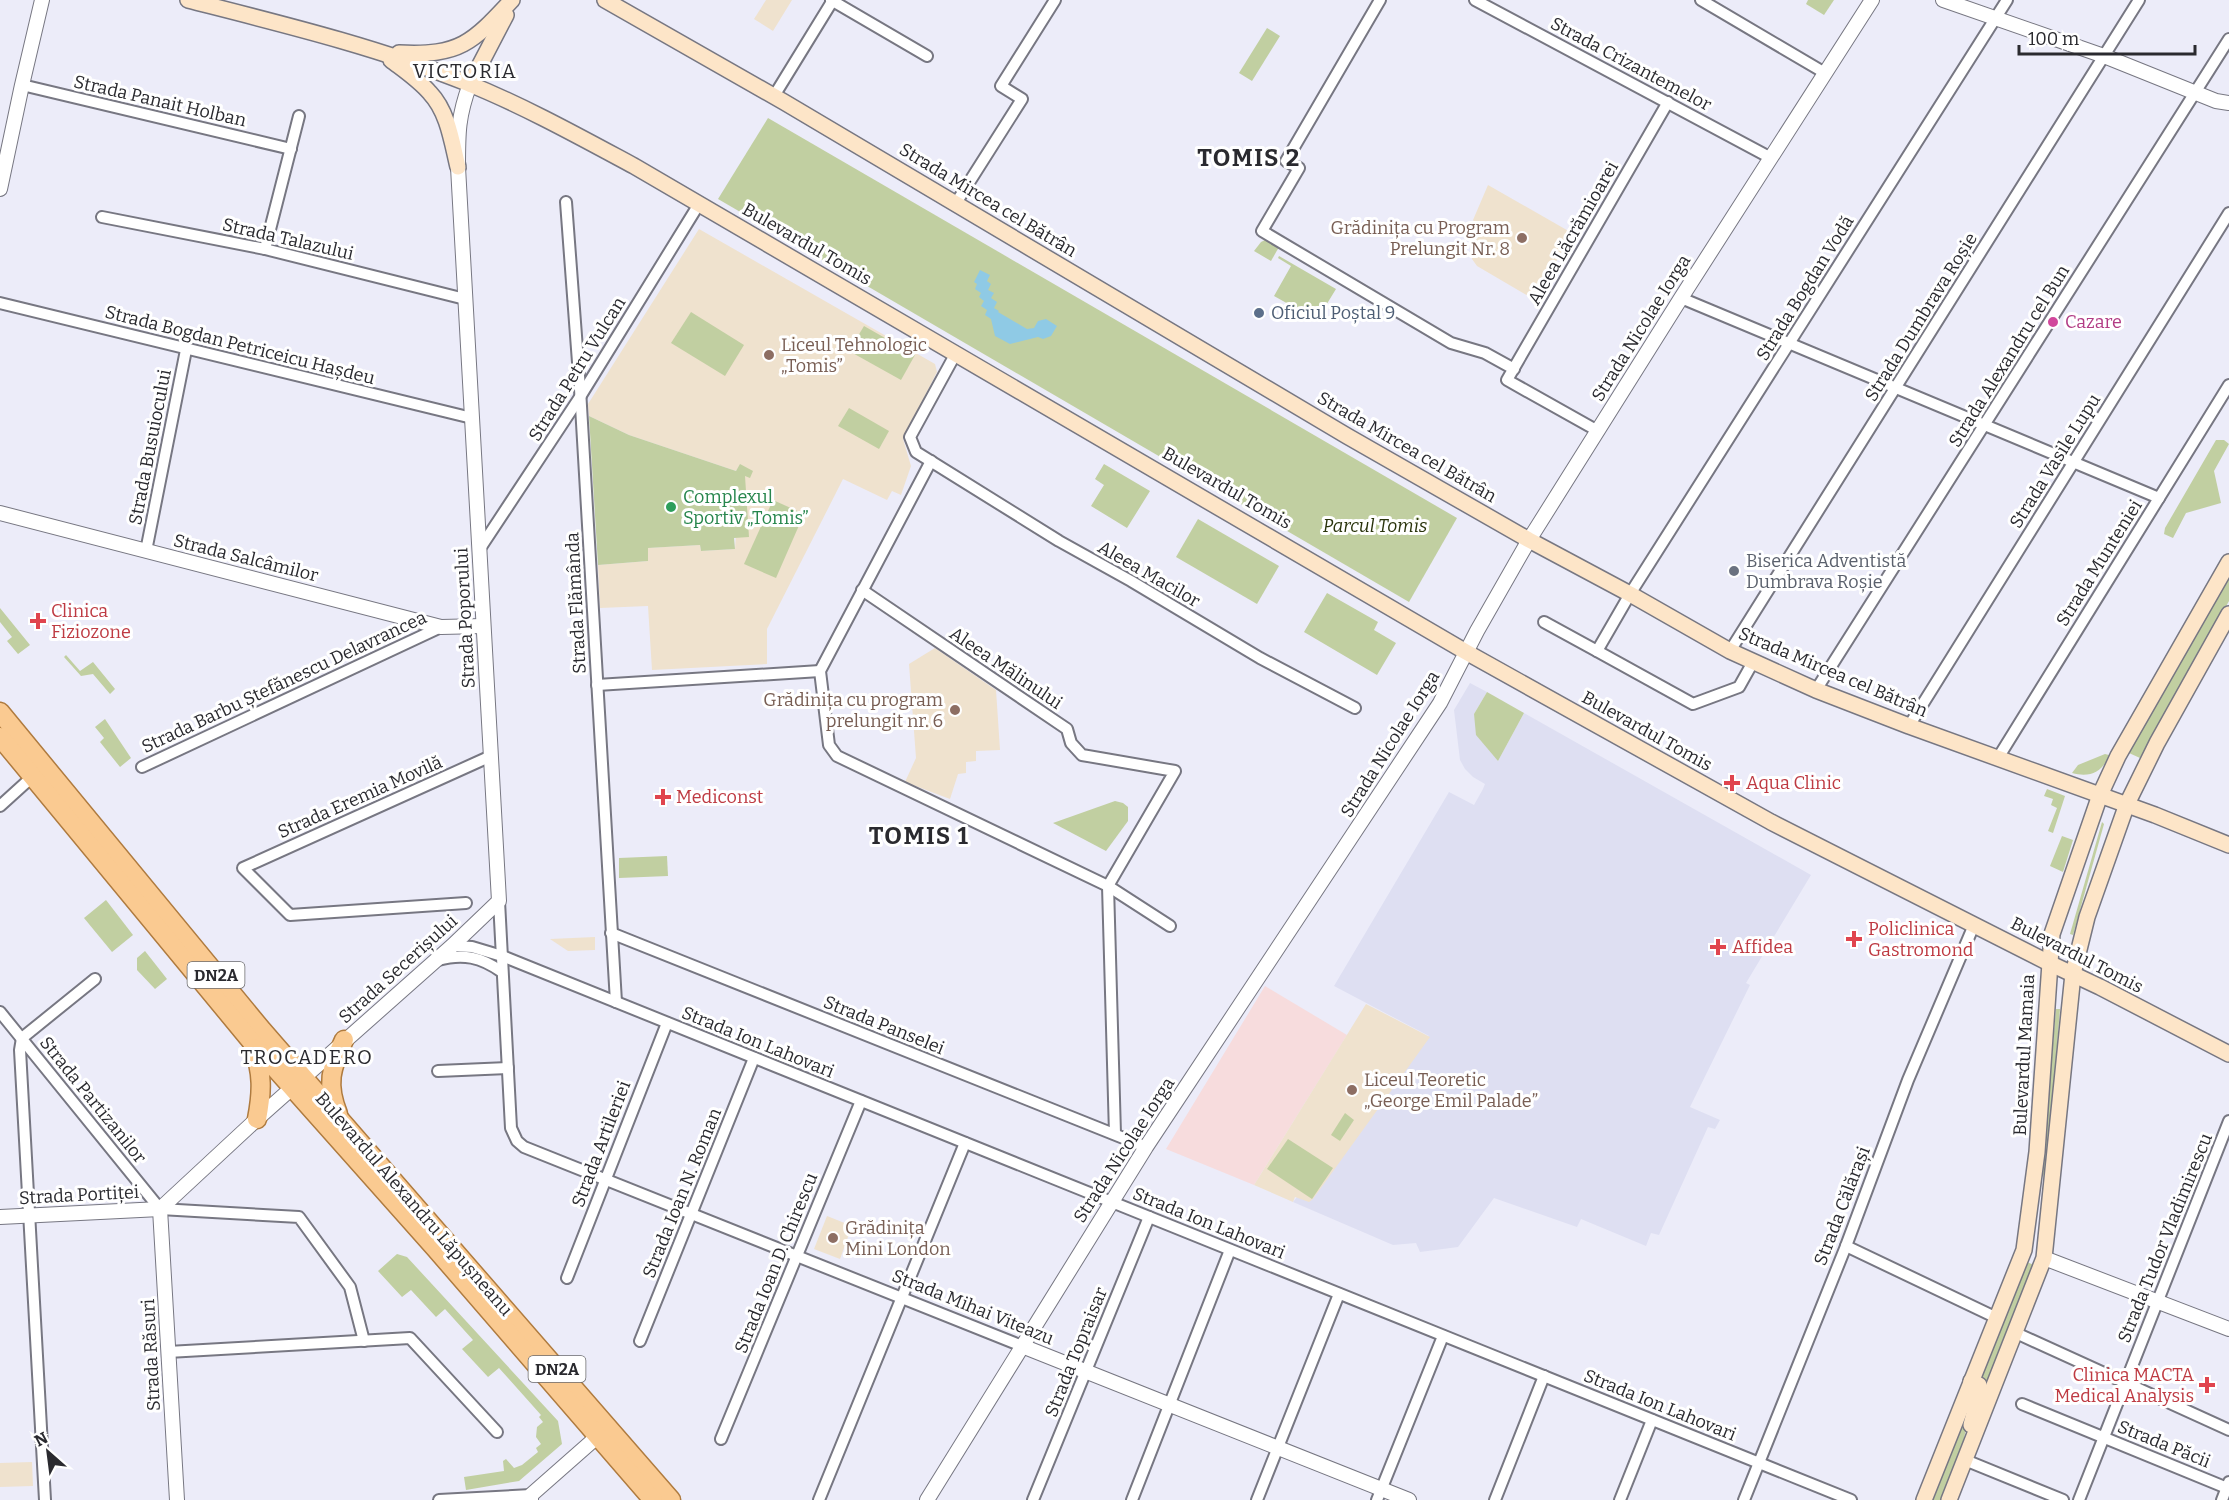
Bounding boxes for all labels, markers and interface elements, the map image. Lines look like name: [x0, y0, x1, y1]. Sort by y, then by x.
street label: Strada Crizantemelor: [1547, 12, 1715, 116]
scale bar: [2019, 18, 2194, 56]
text: 100 m: [2028, 28, 2079, 50]
district label: VICTORIA: [413, 59, 517, 83]
street label: Strada Panait Holban: [72, 70, 249, 132]
street label: Strada Mircea cel Bătrân: [895, 138, 1081, 262]
district label: TOMIS 2: [1197, 144, 1301, 172]
street label: Aleea Lăcrămioarei: [1523, 157, 1623, 309]
street label: Bulevardul Tomis: [739, 198, 875, 290]
street label: Strada Bogdan Vodă: [1751, 211, 1859, 365]
street label: Strada Talazului: [220, 213, 356, 265]
place label: Grădinița cu Program Prelungit Nr. 8: [1331, 217, 1510, 260]
street label: Strada Dumbrava Roșie: [1860, 229, 1982, 405]
marker: Grădinița cu Program Prelungit Nr. 8: [1515, 231, 1529, 245]
street label: Strada Nicolae Iorga: [1587, 250, 1695, 405]
street label: Strada Alexandru cel Bun: [1944, 260, 2074, 451]
street label: Strada Petru Vulcan: [524, 292, 631, 445]
street label: Strada Bogdan Petriceicu Hașdeu: [103, 301, 377, 389]
place label: Oficiul Poștal 9: [1271, 302, 1395, 324]
marker: Oficiul Poștal 9: [1252, 306, 1266, 320]
place label: Cazare: [2065, 311, 2122, 333]
marker: Cazare: [2046, 315, 2060, 329]
place label: Liceul Tehnologic „Tomis”: [781, 334, 927, 377]
marker: Liceul Tehnologic „Tomis”: [762, 348, 776, 362]
street label: Strada Busuiocului: [124, 367, 176, 527]
street label: Strada Mircea cel Bătrân: [1314, 387, 1501, 508]
street label: Strada Vasile Lupu: [2005, 390, 2105, 532]
street label: Bulevardul Tomis: [1159, 442, 1295, 534]
place label: Complexul Sportiv „Tomis”: [683, 486, 809, 529]
street label: Strada Munteniei: [2051, 496, 2147, 630]
marker: Complexul Sportiv „Tomis”: [664, 500, 678, 514]
park label: Parcul Tomis: [1323, 515, 1428, 537]
street label: Strada Salcâmilor: [171, 529, 321, 587]
street label: Strada Flămânda: [561, 532, 591, 674]
street label: Aleea Macilor: [1094, 536, 1204, 612]
street label: Strada Poporului: [450, 547, 480, 689]
place label: Biserica Adventistă Dumbrava Roșie: [1746, 550, 1906, 593]
marker: Biserica Adventistă Dumbrava Roșie: [1727, 564, 1741, 578]
place label: Clinica Fiziozone: [51, 600, 131, 643]
street label: Strada Barbu Ștefănescu Delavrancea: [138, 606, 430, 758]
marker: Clinica Fiziozone: [29, 612, 47, 630]
street label: Aleea Mălinului: [945, 622, 1067, 714]
street label: Strada Mircea cel Bătrân: [1735, 622, 1931, 722]
street label: Strada Nicolae Iorga: [1336, 666, 1444, 821]
street label: Bulevardul Tomis: [1578, 686, 1716, 776]
place label: Grădinița cu program prelungit nr. 6: [763, 689, 943, 732]
marker: Grădinița cu program prelungit nr. 6: [948, 703, 962, 717]
street label: Strada Eremia Movilă: [274, 751, 446, 843]
place label: Aqua Clinic: [1746, 772, 1841, 794]
marker: Aqua Clinic: [1723, 774, 1741, 792]
place label: Mediconst: [676, 786, 764, 808]
marker: Mediconst: [654, 788, 672, 806]
district label: TOMIS 1: [869, 822, 969, 850]
street label: Strada Secerișului: [334, 910, 462, 1028]
street label: Bulevardul Tomis: [2007, 912, 2147, 998]
place label: Policlinica Gastromond: [1868, 918, 1974, 961]
marker: Policlinica Gastromond: [1845, 930, 1863, 948]
place label: Affidea: [1732, 936, 1793, 958]
marker: Affidea: [1709, 938, 1727, 956]
road number: DN2A: [188, 962, 244, 988]
street label: Bulevardul Mamaia: [2009, 973, 2039, 1136]
street label: Strada Panselei: [820, 991, 948, 1059]
street label: Strada Ion Lahovari: [679, 1001, 837, 1083]
street label: Strada Partizanilor: [35, 1032, 151, 1168]
district label: TROCADERO: [241, 1045, 373, 1069]
place label: Liceul Teoretic „George Emil Palade”: [1364, 1069, 1538, 1112]
street label: Strada Nicolae Iorga: [1069, 1073, 1179, 1227]
street label: Strada Artileriei: [567, 1078, 635, 1210]
marker: Liceul Teoretic „George Emil Palade”: [1345, 1083, 1359, 1097]
street label: Bulevardul Alexandru Lăpușneanu: [311, 1088, 517, 1320]
street label: Strada Ioan N. Roman: [638, 1104, 726, 1281]
street label: Strada Tudor Vladimirescu: [2113, 1130, 2217, 1346]
street label: Strada Călărași: [1809, 1143, 1875, 1269]
street label: Strada Ioan D. Chirescu: [730, 1170, 822, 1356]
street label: Strada Portiței: [18, 1181, 140, 1209]
street label: Strada Ion Lahovari: [1130, 1182, 1288, 1264]
place label: Grădinița Mini London: [845, 1217, 951, 1260]
marker: Grădinița Mini London: [826, 1231, 840, 1245]
street label: Strada Mihai Viteazu: [889, 1265, 1057, 1349]
street label: Strada Topraisar: [1040, 1284, 1112, 1420]
street label: Strada Răsuri: [137, 1298, 165, 1412]
road number: DN2A: [528, 1356, 586, 1382]
street label: Strada Ion Lahovari: [1581, 1364, 1739, 1446]
place label: Clinica MACTA Medical Analysis: [2055, 1364, 2194, 1407]
marker: Clinica MACTA Medical Analysis: [2198, 1376, 2216, 1394]
street label: Strada Păcii: [2114, 1415, 2214, 1473]
north arrow: [18, 1422, 78, 1482]
text: N: [31, 1428, 51, 1450]

